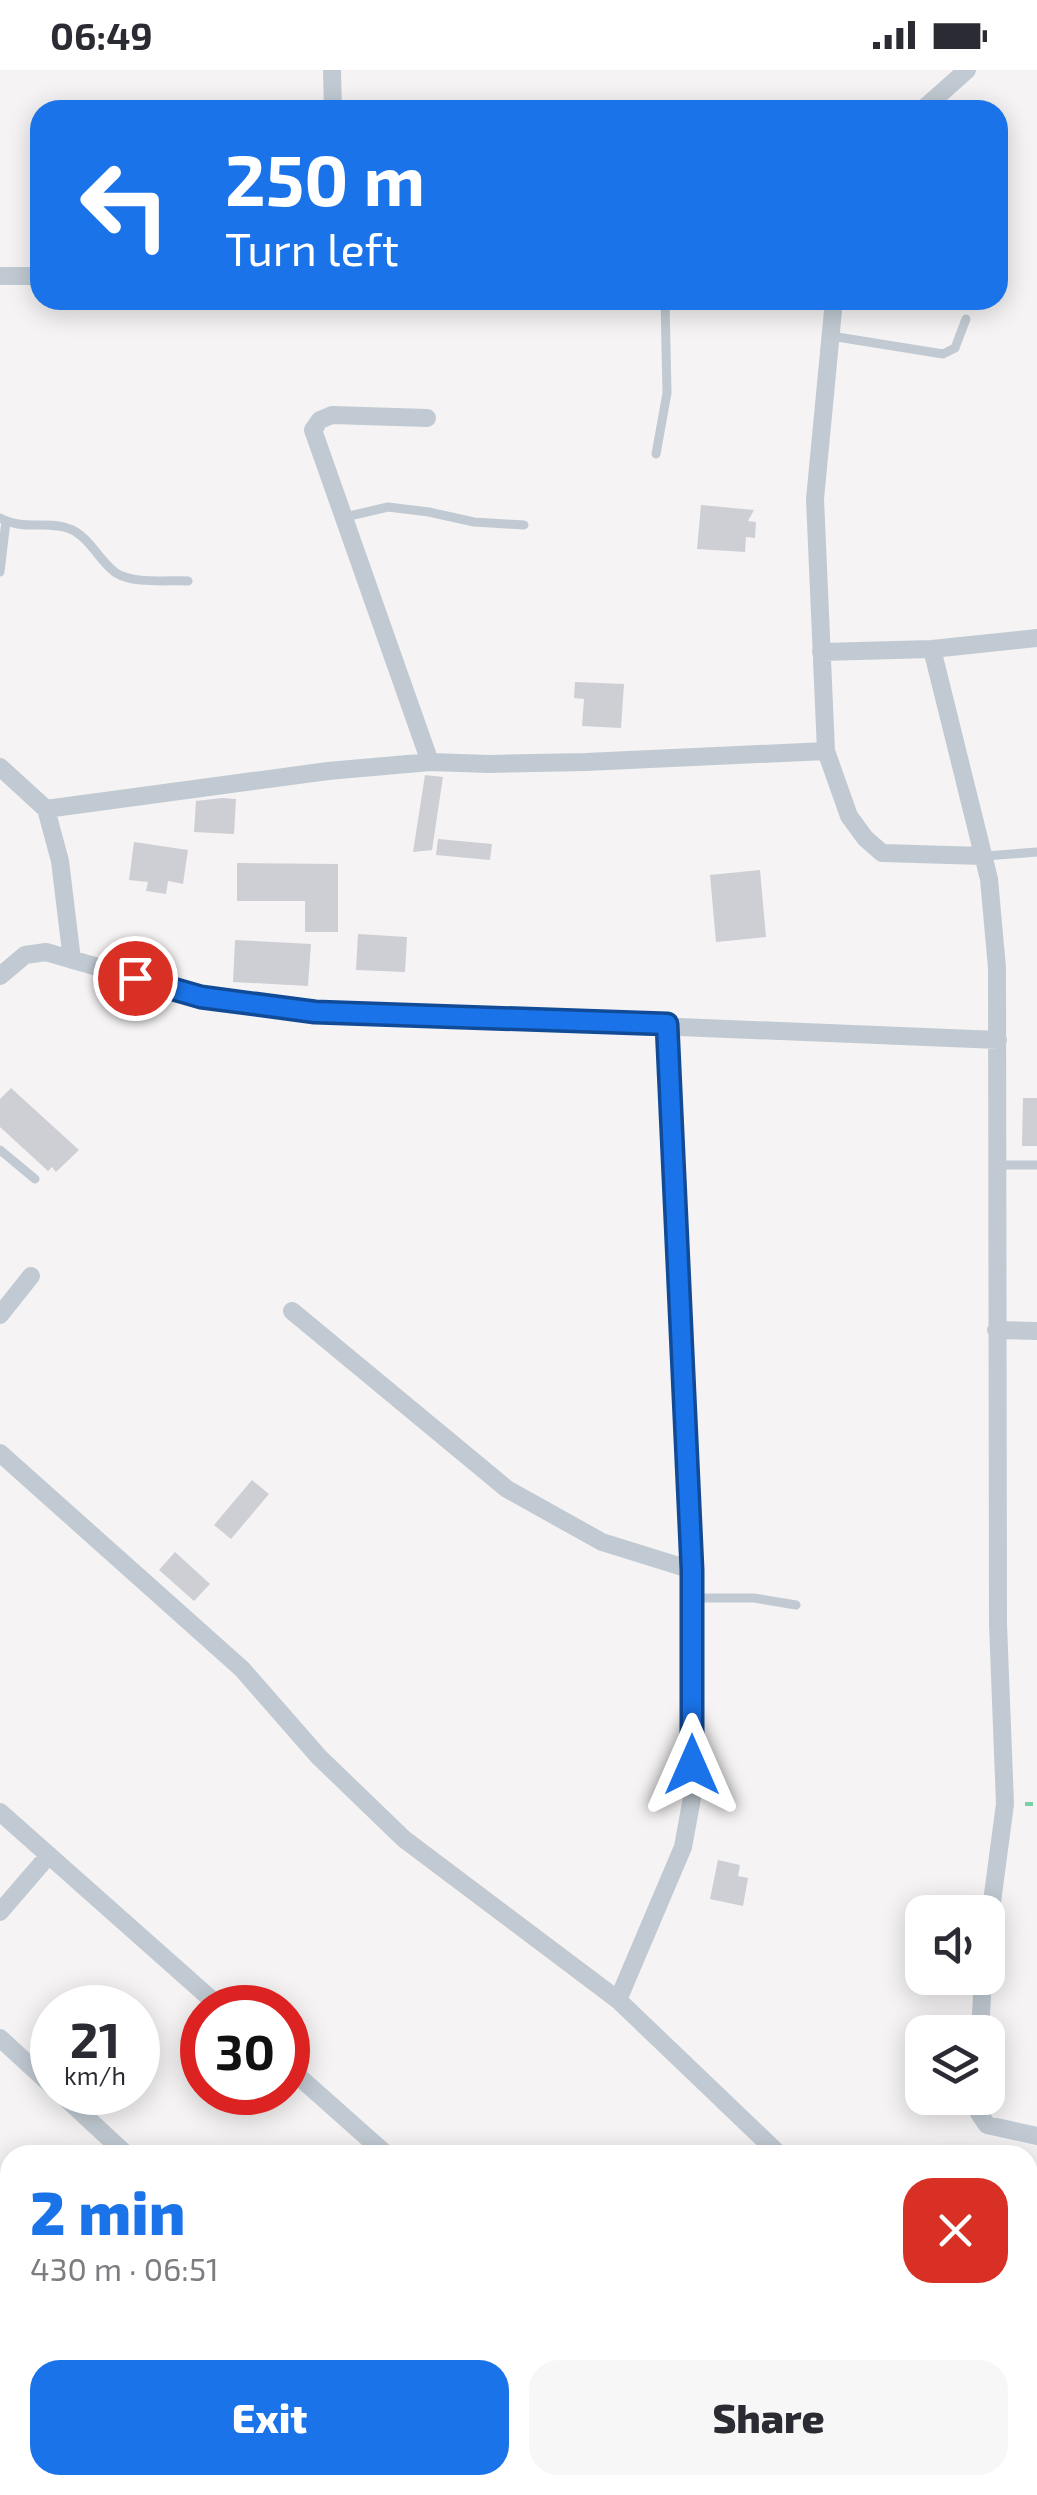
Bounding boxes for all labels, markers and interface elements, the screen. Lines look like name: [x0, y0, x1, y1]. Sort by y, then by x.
text: 06:49: [50, 12, 153, 58]
text: 250 m: [225, 136, 425, 220]
icon: left: [60, 140, 190, 270]
text: Turn left: [225, 221, 399, 275]
pin: [93, 936, 178, 1021]
icon: arrive: [108, 951, 163, 1006]
position arrow: [640, 1713, 744, 1817]
map controls: [905, 1895, 1005, 2115]
button: sound: [905, 1895, 1005, 1995]
speed limit sign: 30: [180, 1985, 310, 2115]
text: 21: [70, 2008, 120, 2068]
button: layers: [905, 2015, 1005, 2115]
text: km/h: [64, 2060, 126, 2090]
text: 2 min: [30, 2175, 185, 2247]
button: close: [903, 2178, 1008, 2283]
text: 430 m · 06:51: [30, 2249, 219, 2287]
button: Exit: [30, 2360, 509, 2475]
button: Share: [529, 2360, 1008, 2475]

